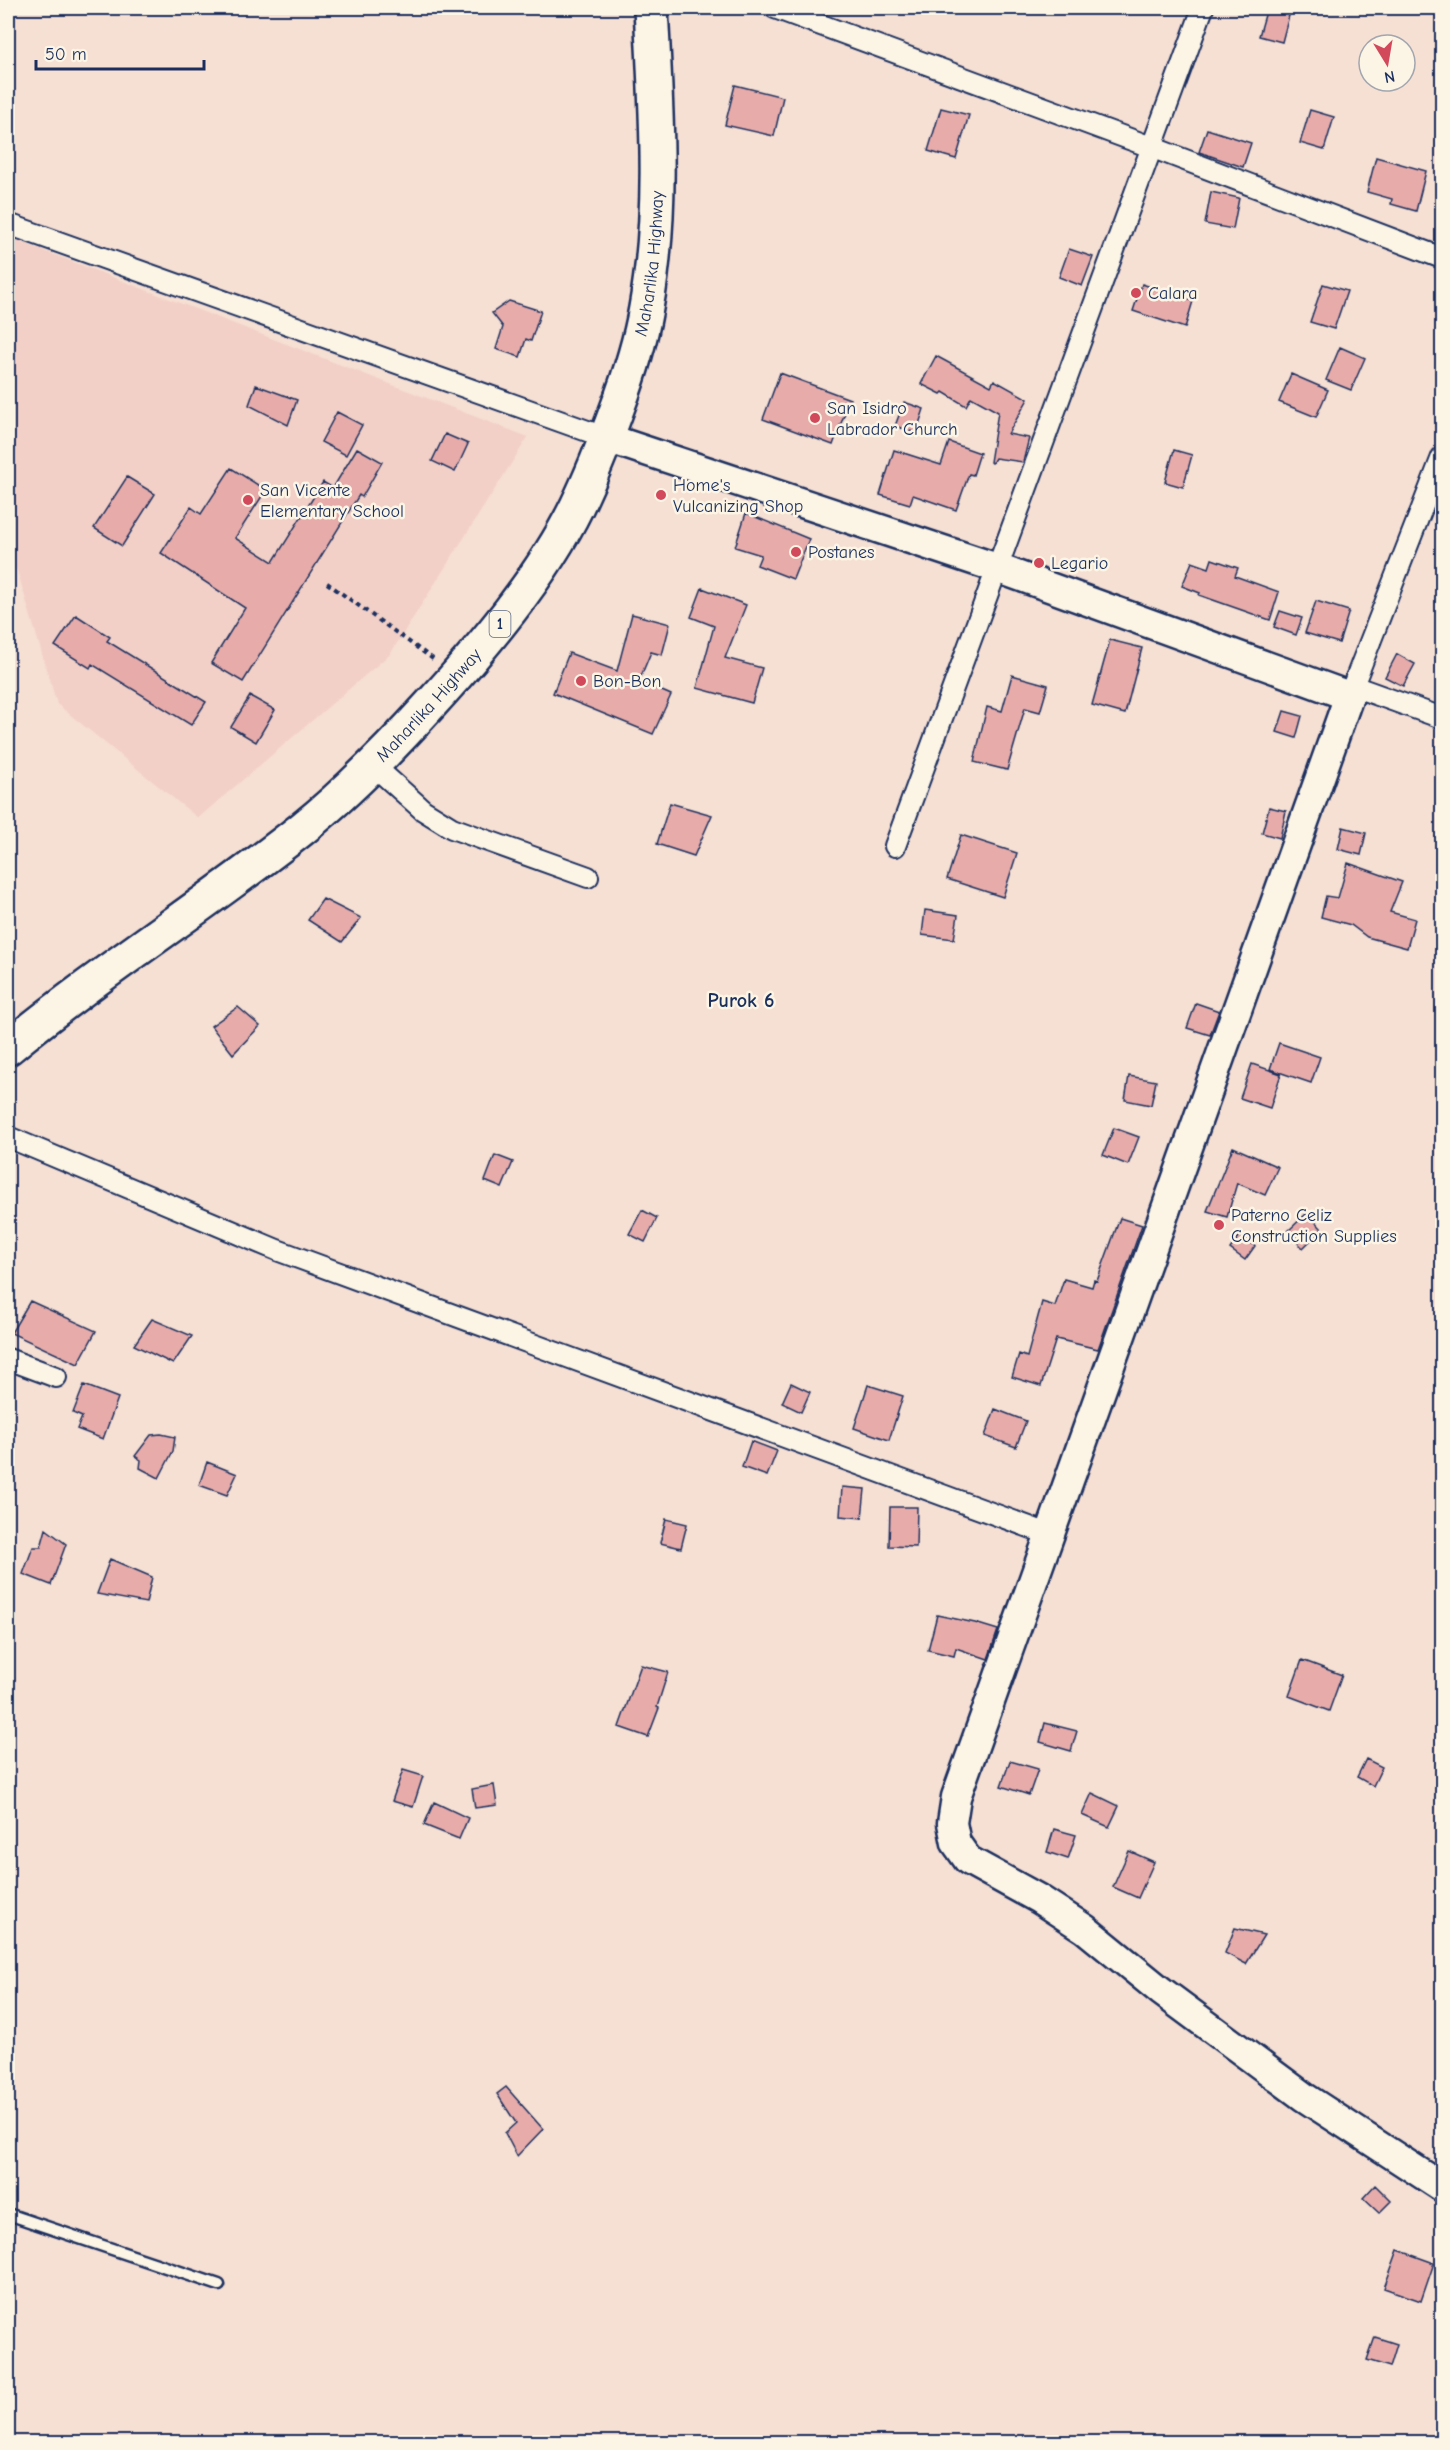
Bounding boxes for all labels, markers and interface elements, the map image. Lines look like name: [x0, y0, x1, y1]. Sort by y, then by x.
scale bar: [36, 33, 204, 71]
north arrow: [1357, 33, 1417, 93]
text: 50 m: [45, 44, 87, 65]
text: N: [1383, 67, 1397, 87]
street label: Maharlika Highway: [630, 190, 667, 338]
place label: Calara: [1148, 283, 1198, 304]
marker: Calara: [1129, 286, 1143, 300]
place label: San Isidro Labrador Church: [827, 398, 958, 440]
marker: San Isidro Labrador Church: [808, 411, 822, 425]
place label: Home's Vulcanizing Shop: [673, 475, 803, 517]
place label: San Vicente Elementary School: [260, 480, 404, 522]
marker: Home's Vulcanizing Shop: [654, 488, 668, 502]
marker: San Vicente Elementary School: [241, 493, 255, 507]
place label: Postanes: [808, 542, 875, 563]
marker: Postanes: [789, 545, 803, 559]
place label: Legario: [1051, 553, 1108, 574]
marker: Legario: [1032, 556, 1046, 570]
road number: 1: [490, 611, 510, 637]
street label: Maharlika Highway: [372, 643, 486, 766]
place label: Bon-Bon: [593, 671, 662, 692]
marker: Bon-Bon: [574, 674, 588, 688]
district label: Purok 6: [708, 989, 774, 1012]
place label: Paterno Celiz Construction Supplies: [1231, 1205, 1397, 1247]
marker: Paterno Celiz Construction Supplies: [1212, 1218, 1226, 1232]

